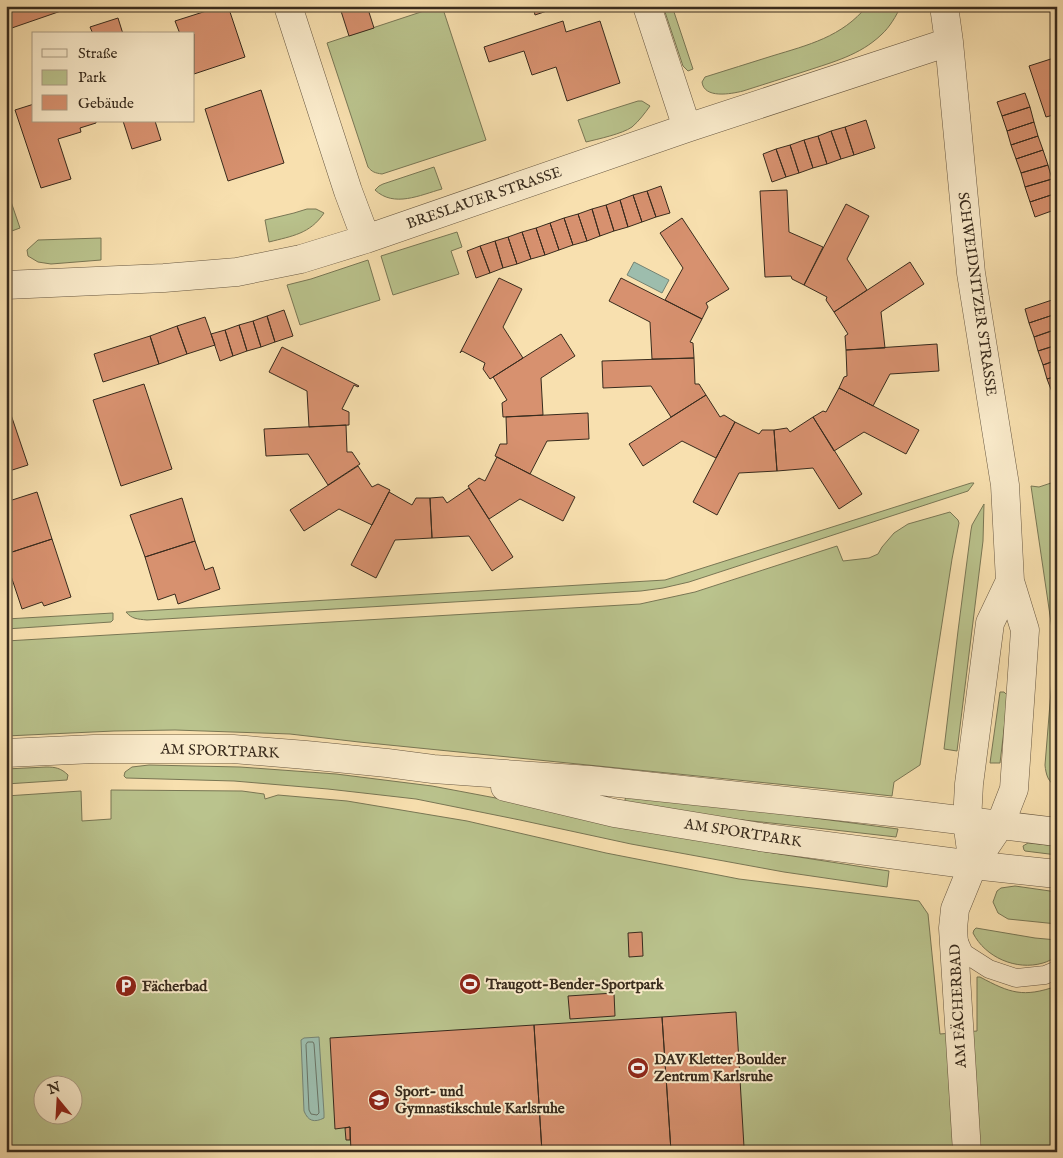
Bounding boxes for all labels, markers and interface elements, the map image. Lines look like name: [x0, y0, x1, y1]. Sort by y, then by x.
legend: [32, 32, 195, 122]
text: Straße: [78, 44, 118, 63]
text: Park: [78, 68, 108, 87]
text: Gebäude: [78, 94, 134, 113]
street label: BRESLAUER STRASSE: [404, 162, 564, 234]
street label: SCHWEIDNITZER STRASSE: [953, 191, 1001, 397]
street label: AM SPORTPARK: [159, 739, 280, 763]
street label: AM SPORTPARK: [682, 814, 803, 852]
street label: AM FÄCHERBAD: [945, 944, 971, 1069]
sports icon: Traugott-Bender-Sportpark: [458, 972, 482, 996]
parking icon: Fächerbad: [114, 974, 138, 998]
place label: Traugott-Bender-Sportpark: [485, 975, 665, 994]
place label: Fächerbad: [142, 977, 208, 996]
place label: DAV Kletter Boulder Zentrum Karlsruhe: [654, 1050, 787, 1086]
sports icon: DAV Kletter Boulder Zentrum Karlsruhe: [626, 1056, 650, 1080]
north arrow: [32, 1076, 82, 1126]
text: N: [45, 1078, 63, 1099]
place label: Sport- und Gymnastikschule Karlsruhe: [395, 1082, 565, 1118]
school or university icon: Sport- und Gymnastikschule Karlsruhe: [367, 1088, 391, 1112]

